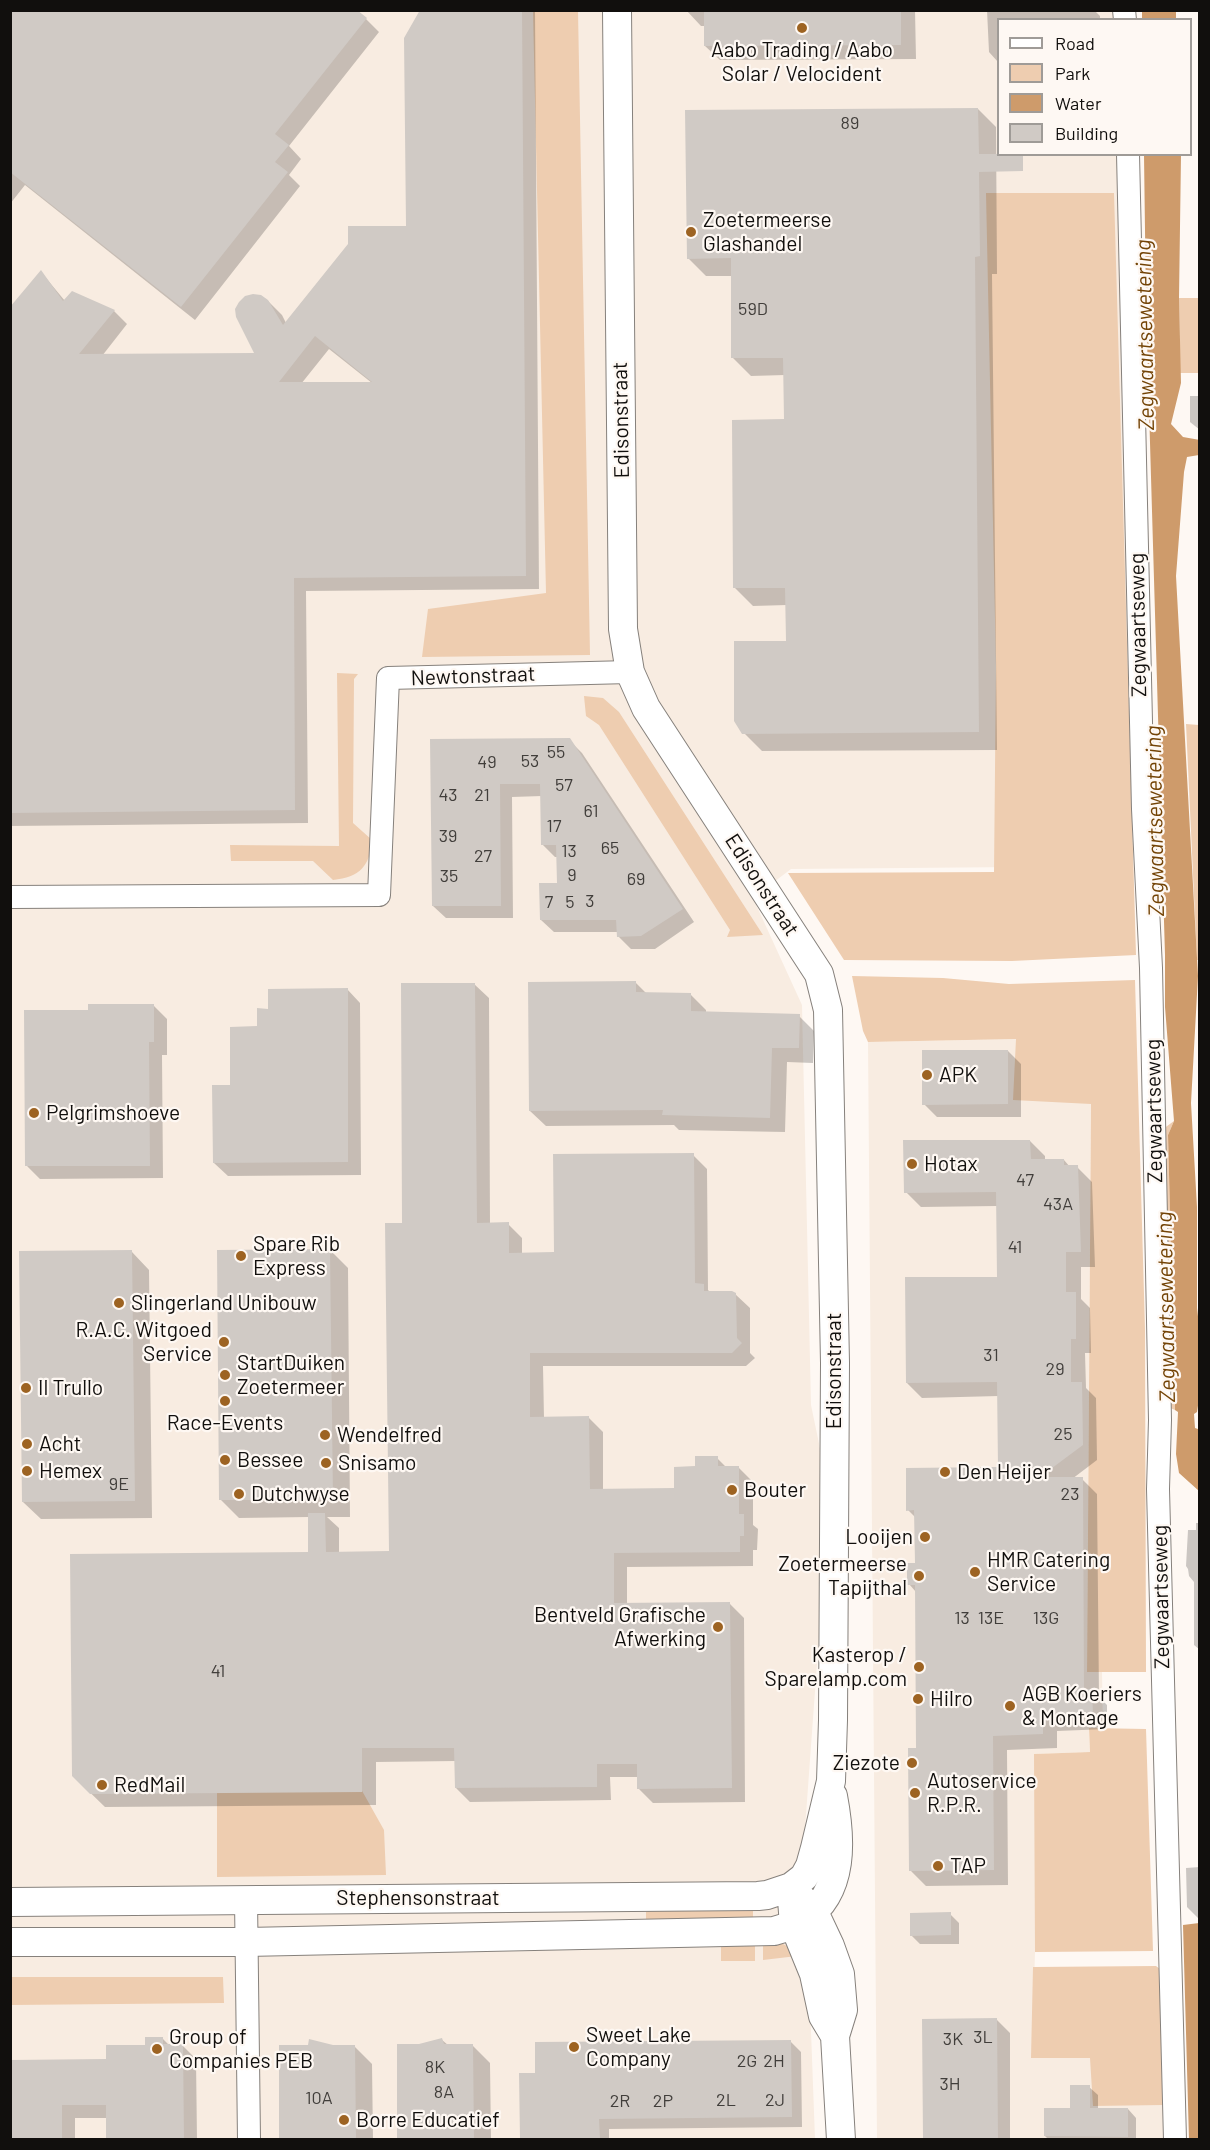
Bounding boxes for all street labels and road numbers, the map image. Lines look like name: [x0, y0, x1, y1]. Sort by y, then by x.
street label: Edisonstraat: [607, 361, 635, 479]
street label: Zegwaartseweg: [1124, 553, 1152, 697]
street label: Newtonstraat: [410, 661, 536, 691]
street label: Edisonstraat: [720, 829, 804, 941]
street label: Zegwaartseweg: [1140, 1039, 1168, 1183]
street label: Edisonstraat: [821, 1313, 847, 1429]
street label: Zegwaartseweg: [1147, 1525, 1175, 1669]
street label: Stephensonstraat: [336, 1885, 500, 1911]

